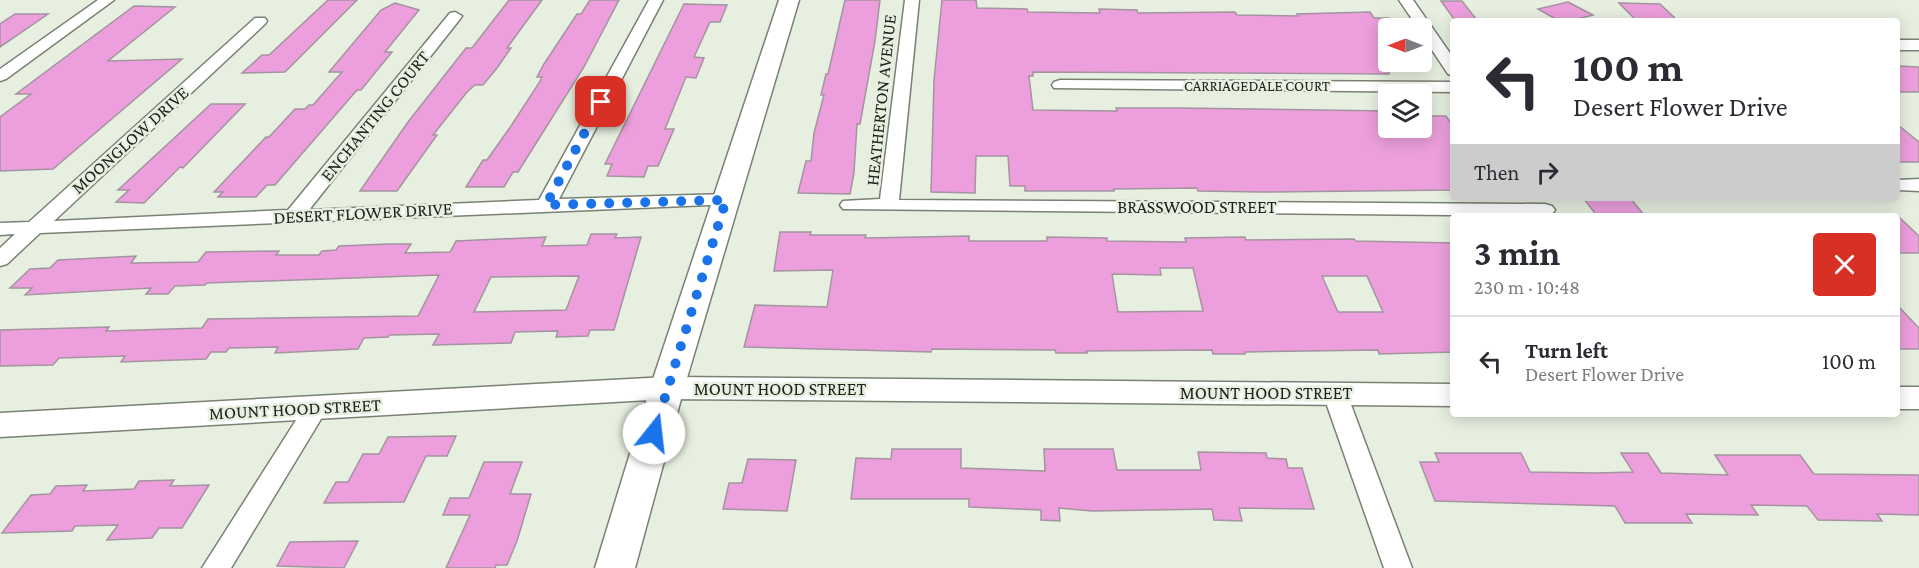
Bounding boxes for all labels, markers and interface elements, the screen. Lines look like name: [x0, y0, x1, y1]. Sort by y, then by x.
street label: HEATHERTON AVENUE: [862, 13, 900, 187]
north arrow: [1378, 18, 1432, 72]
map controls: [1378, 18, 1432, 138]
icon: left: [1474, 42, 1552, 120]
text: 100 m: [1573, 43, 1683, 90]
street label: ENCHANTING COURT: [316, 47, 434, 185]
pin: [575, 76, 626, 127]
street label: CARRIAGEDALE COURT: [1184, 78, 1330, 94]
street label: MOONGLOW DRIVE: [67, 82, 193, 198]
button: layers: [1378, 84, 1432, 138]
icon: arrive: [584, 85, 617, 118]
text: Desert Flower Drive: [1573, 92, 1788, 122]
icon: right: [1531, 156, 1564, 189]
text: Then: [1474, 160, 1519, 185]
street label: BRASSWOOD STREET: [1117, 197, 1277, 217]
street label: DESERT FLOWER DRIVE: [273, 198, 453, 228]
text: 3 min: [1474, 233, 1560, 273]
button: close: [1813, 233, 1876, 296]
text: 230 m · 10:48: [1474, 276, 1580, 298]
text: Turn left: [1525, 338, 1608, 363]
icon: left: [1474, 345, 1507, 378]
text: 100 m: [1822, 349, 1876, 374]
text: Desert Flower Drive: [1525, 363, 1684, 385]
street label: MOUNT HOOD STREET: [694, 379, 866, 399]
street label: MOUNT HOOD STREET: [1180, 383, 1352, 403]
street label: MOUNT HOOD STREET: [208, 394, 382, 423]
position arrow: [622, 401, 686, 465]

